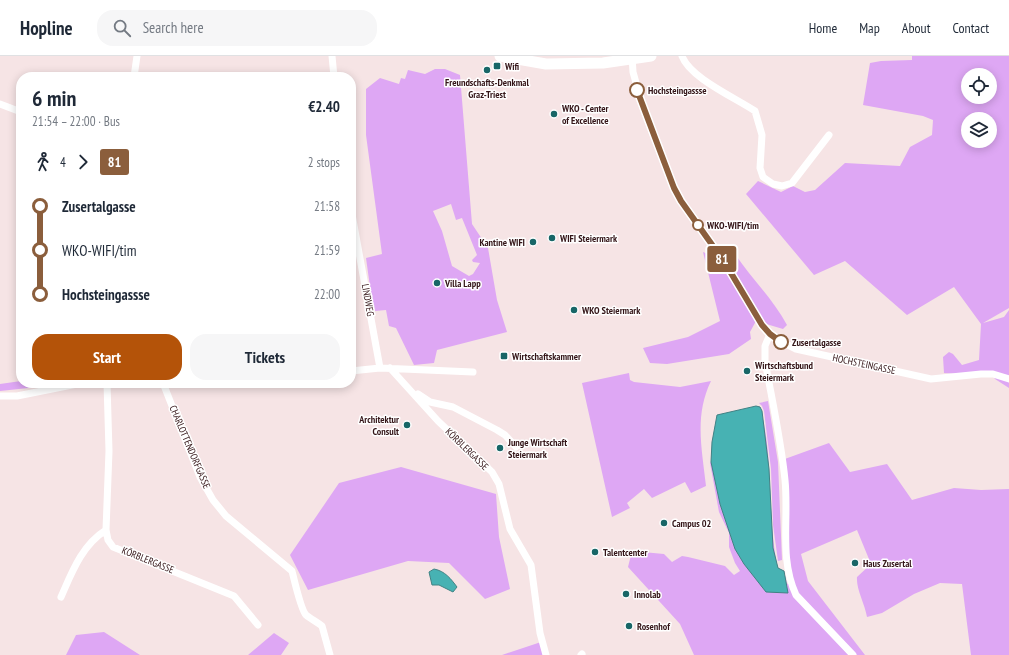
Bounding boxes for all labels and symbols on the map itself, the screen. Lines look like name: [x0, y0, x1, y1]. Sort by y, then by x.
place label: Wifi: [504, 60, 519, 73]
marker: Wifi: [492, 61, 502, 71]
marker: Freundschafts-Denkmal Graz-Triest: [482, 65, 492, 75]
place label: Freundschafts-Denkmal Graz-Triest: [445, 76, 529, 101]
marker: Hochsteingassse: [629, 82, 645, 98]
place label: Hochsteingassse: [648, 84, 707, 97]
place label: WKO - Center of Excellence: [561, 102, 609, 127]
marker: WKO - Center of Excellence: [549, 109, 559, 119]
marker: WKO-WIFI/tim: [692, 219, 704, 231]
place label: WKO-WIFI/tim: [706, 219, 759, 232]
place label: WIFI Steiermark: [559, 232, 618, 245]
marker: WIFI Steiermark: [547, 233, 557, 243]
place label: Kantine WIFI: [479, 236, 525, 249]
marker: Kantine WIFI: [528, 237, 538, 247]
line badge: 81: [704, 246, 740, 272]
place label: Villa Lapp: [444, 277, 481, 290]
marker: Villa Lapp: [432, 278, 442, 288]
street label: LINDWEG: [359, 283, 377, 317]
place label: WKO Steiermark: [581, 304, 641, 317]
marker: WKO Steiermark: [569, 305, 579, 315]
marker: Zusertalgasse: [773, 334, 789, 350]
place label: Zusertalgasse: [792, 336, 841, 349]
place label: Wirtschaftskammer: [511, 350, 581, 363]
marker: Wirtschaftskammer: [499, 351, 509, 361]
street label: HOCHSTEINGASSE: [831, 351, 897, 377]
place label: Wirtschaftsbund Steiermark: [754, 359, 814, 384]
marker: Wirtschaftsbund Steiermark: [742, 366, 752, 376]
street label: CHARLOTTENDORFGASSE: [167, 403, 213, 491]
place label: Architektur Consult: [358, 413, 399, 438]
marker: Architektur Consult: [402, 420, 412, 430]
street label: KÖRBLERGASSE: [443, 425, 491, 473]
place label: Junge Wirtschaft Steiermark: [507, 436, 567, 461]
marker: Junge Wirtschaft Steiermark: [495, 443, 505, 453]
place label: Campus 02: [672, 517, 712, 530]
marker: Campus 02: [659, 518, 669, 528]
street label: KÖRBLERGASSE: [120, 544, 176, 576]
place label: Talentcenter: [603, 546, 647, 559]
marker: Talentcenter: [590, 547, 600, 557]
place label: Haus Zusertal: [863, 557, 912, 570]
marker: Haus Zusertal: [850, 558, 860, 568]
place label: Innolab: [634, 588, 661, 601]
marker: Innolab: [621, 589, 631, 599]
place label: Rosenhof: [637, 620, 671, 633]
marker: Rosenhof: [624, 621, 634, 631]

